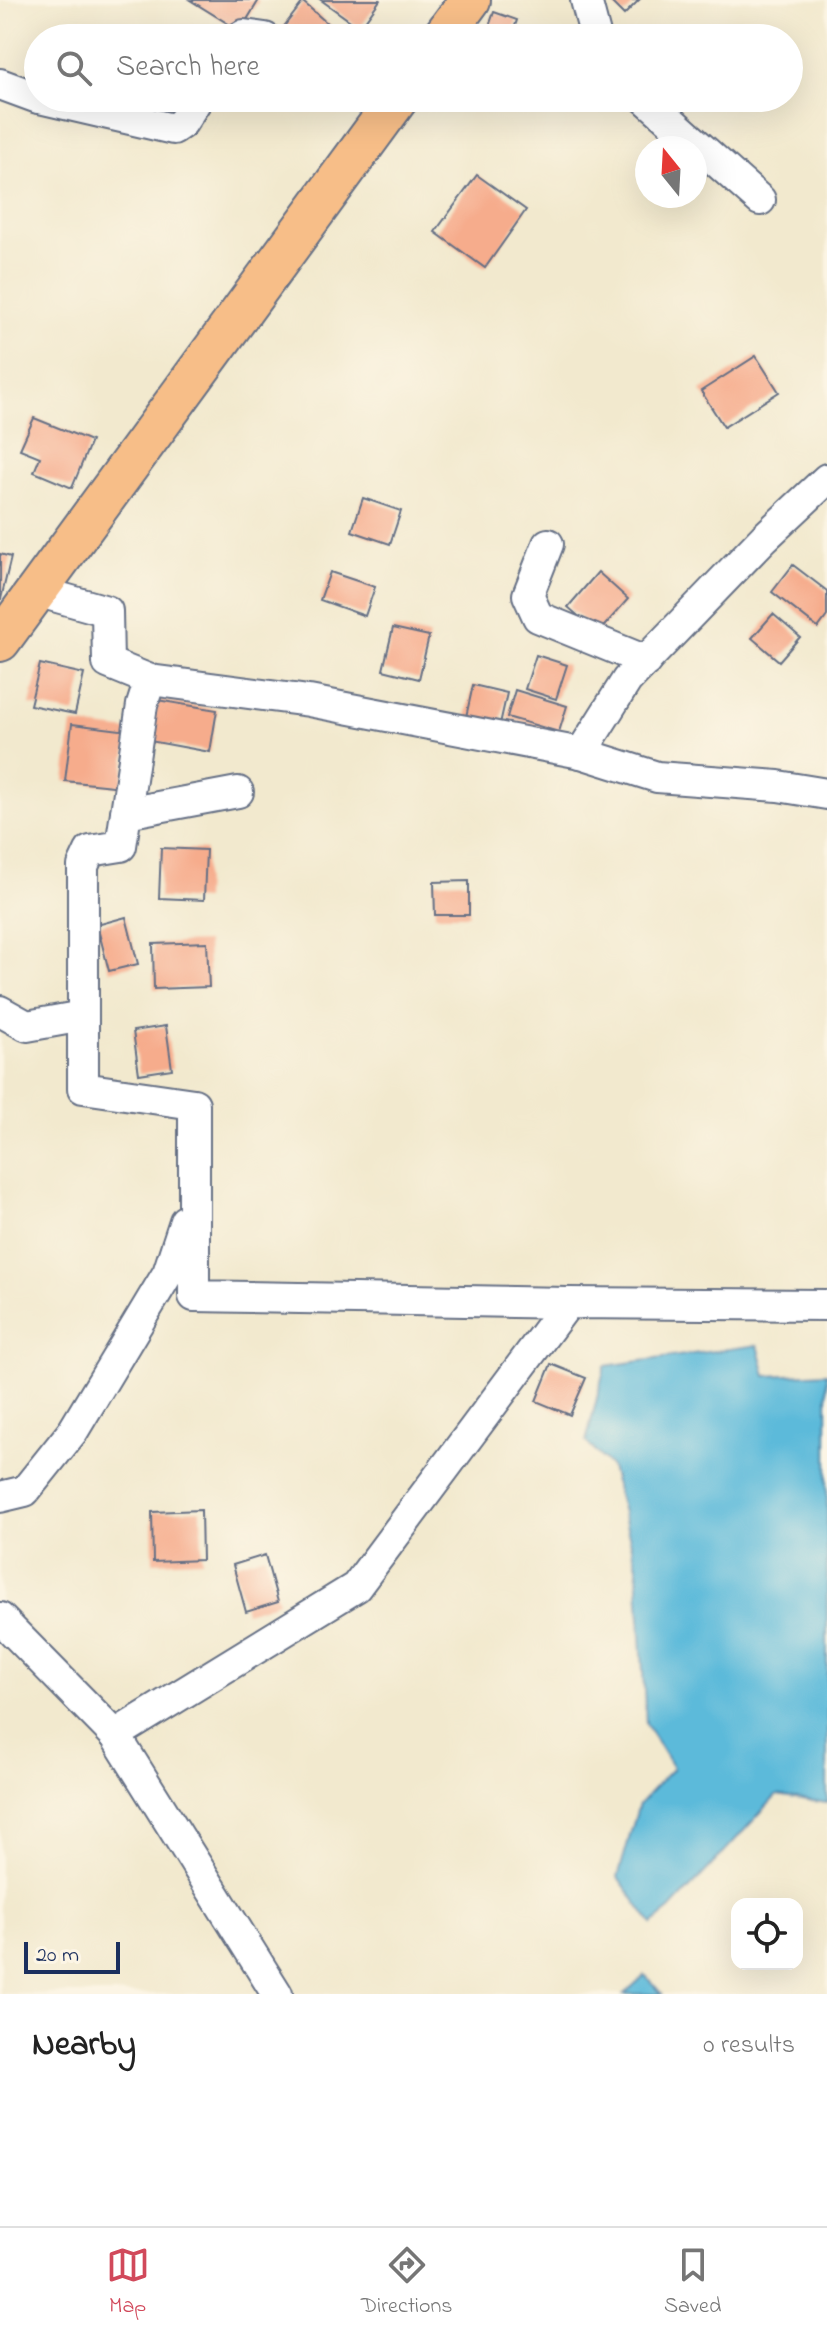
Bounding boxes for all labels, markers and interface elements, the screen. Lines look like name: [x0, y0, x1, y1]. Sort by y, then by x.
search box: [24, 24, 803, 112]
icon: search: [52, 46, 96, 90]
text: Search here: [116, 46, 260, 90]
north arrow: [635, 136, 707, 208]
map controls: [731, 1898, 803, 1970]
button: locate: [731, 1898, 803, 1970]
scale bar: [24, 1938, 120, 1974]
text: 20 m: [36, 1940, 79, 1972]
text: Nearby: [32, 2021, 136, 2071]
text: 0 results: [703, 2027, 795, 2065]
tab: Map: [106, 2243, 150, 2323]
tab: Directions: [361, 2243, 453, 2323]
tab: Saved: [664, 2243, 721, 2323]

